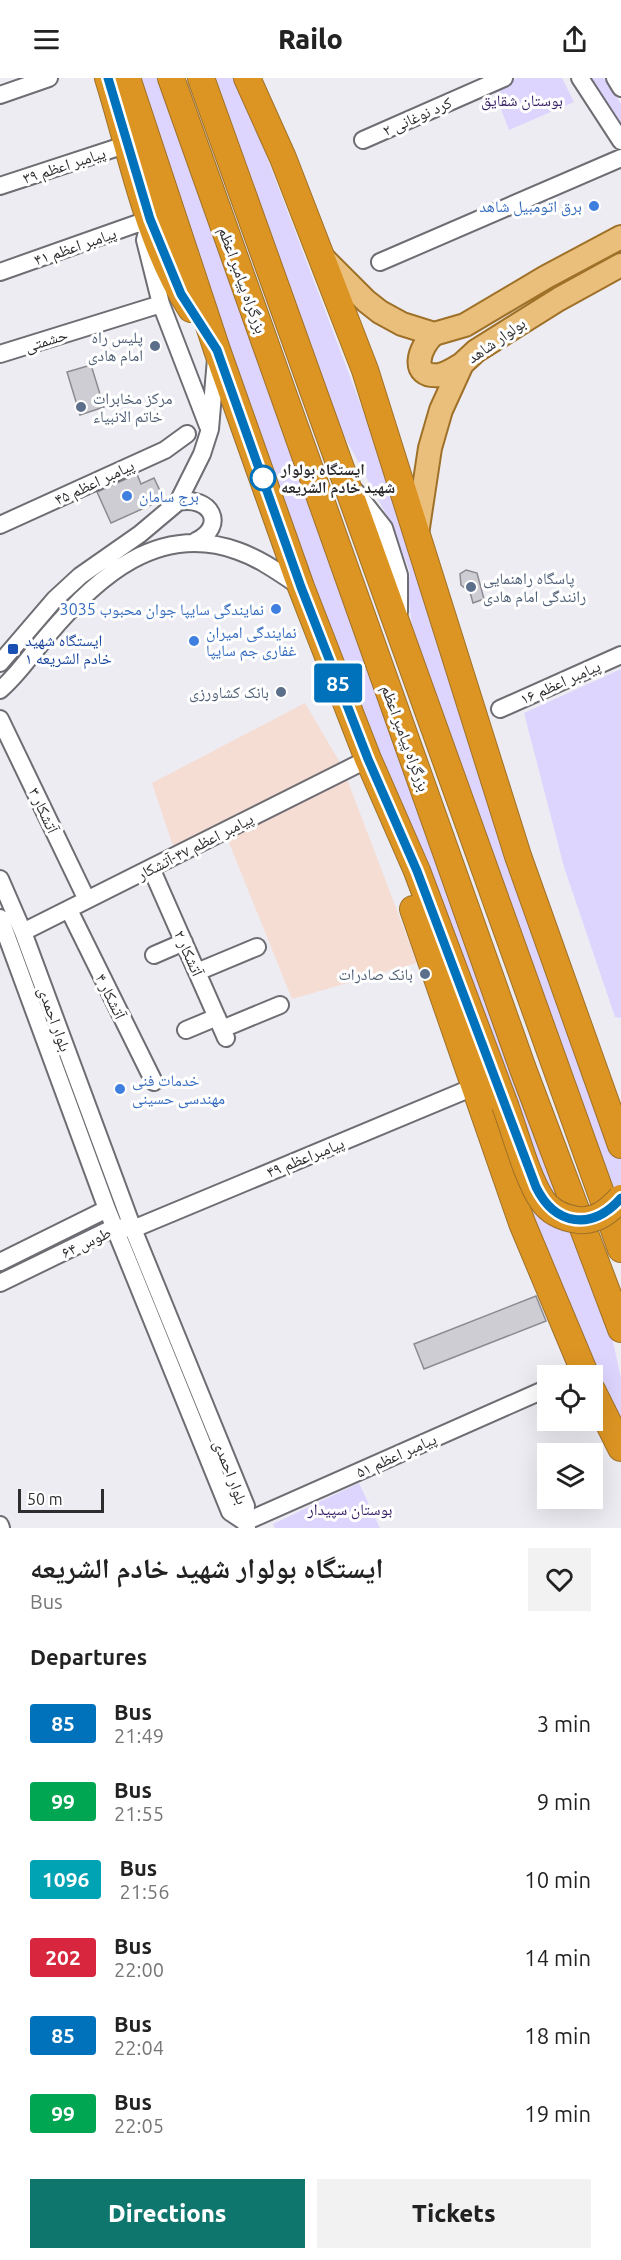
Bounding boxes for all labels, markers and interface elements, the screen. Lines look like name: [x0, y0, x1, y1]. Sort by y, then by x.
icon: menu: [30, 23, 63, 56]
icon: share: [558, 23, 591, 56]
text: Railo: [278, 24, 343, 54]
park label: بوستان شقایق: [481, 91, 563, 111]
street label: کرد نوغانی ۲: [380, 93, 455, 141]
street label: پیامبر اعظم ۳۹: [20, 143, 108, 189]
place label: برق اتومبیل شاهد: [479, 197, 582, 217]
marker: برق اتومبیل شاهد: [587, 199, 601, 213]
street label: پیامبر اعظم ۴۱: [31, 223, 119, 270]
street label: بزرگراه پیامبر اعظم: [214, 224, 271, 336]
street label: بولوار شاهد: [464, 313, 529, 367]
street label: حشمتی: [22, 325, 70, 357]
place label: پلیس راه امام هادی: [88, 328, 143, 366]
marker: پلیس راه امام هادی: [148, 339, 162, 353]
place label: مرکز مخابرات خاتم الانبیاء: [93, 389, 173, 427]
marker: مرکز مخابرات خاتم الانبیاء: [74, 400, 88, 414]
street label: پیامبر اعظم ۴۵: [51, 456, 138, 510]
place label: ایستگاه بولوار شهید خادم الشریعه: [280, 460, 395, 499]
marker: ایستگاه بولوار شهید خادم الشریعه: [250, 465, 276, 491]
place label: برج سامان: [139, 487, 199, 507]
marker: برج سامان: [120, 489, 134, 503]
place label: پاسگاه راهنمایی رانندگی امام هادی: [483, 569, 586, 607]
marker: پاسگاه راهنمایی رانندگی امام هادی: [464, 580, 478, 594]
place label: نمایندگی سایپا جوان محبوب 3035: [60, 600, 264, 620]
marker: نمایندگی سایپا جوان محبوب 3035: [269, 602, 283, 616]
place label: نمایندگی امیران غفاری جم سایپا: [206, 623, 297, 661]
place label: ایستگاه شهید خادم الشریعه ۱: [25, 631, 112, 669]
marker: نمایندگی امیران غفاری جم سایپا: [187, 634, 201, 648]
marker: ایستگاه شهید خادم الشریعه ۱: [6, 642, 20, 656]
street label: پیامبر اعظم ۱۶: [517, 656, 604, 710]
line badge: 85: [311, 664, 365, 702]
text: 85: [326, 671, 350, 695]
street label: بزرگراه پیامبر اعظم: [377, 682, 434, 794]
place label: بانک کشاورزی: [189, 683, 269, 703]
marker: بانک کشاورزی: [274, 685, 288, 699]
street label: آتشکار ۳: [25, 784, 63, 837]
street label: پیامبر اعظم ۴۷-آتشکار: [133, 809, 257, 885]
street label: آتشکار ۲: [170, 927, 207, 980]
place label: بانک صادرات: [338, 965, 413, 984]
marker: بانک صادرات: [418, 967, 432, 981]
street label: آتشکار ۴: [91, 970, 130, 1023]
street label: بلوار احمدی: [33, 984, 75, 1054]
place label: خدمات فنی مهندسی حسینی: [132, 1071, 225, 1109]
marker: خدمات فنی مهندسی حسینی: [113, 1082, 127, 1096]
street label: پیامبراعظم ۴۹: [264, 1133, 347, 1183]
street label: طوس ۶۴: [58, 1223, 114, 1263]
map controls: [537, 1365, 603, 1509]
button: locate: [537, 1365, 603, 1431]
street label: پیامبر اعظم ۵۱: [353, 1429, 440, 1483]
street label: بلوار احمدی: [209, 1437, 252, 1507]
button: layers: [537, 1443, 603, 1509]
scale bar: [18, 1486, 104, 1514]
text: 50 m: [27, 1490, 63, 1508]
park label: بوستان سپیدار: [307, 1500, 392, 1520]
button: heart: [528, 1548, 591, 1611]
text: ایستگاه بولوار شهید خادم الشریعه: [30, 1552, 383, 1583]
text: Bus: [30, 1590, 63, 1613]
text: Departures: [30, 1644, 147, 1669]
text: Bus: [114, 1699, 152, 1724]
text: 85: [51, 1711, 75, 1735]
text: 3 min: [537, 1711, 591, 1736]
text: 21:49: [114, 1724, 164, 1747]
text: Bus: [114, 1777, 152, 1802]
text: 99: [51, 1789, 75, 1813]
text: 9 min: [537, 1789, 591, 1814]
text: 21:55: [114, 1802, 164, 1825]
text: Bus: [119, 1855, 157, 1880]
text: 1096: [42, 1867, 89, 1891]
text: 10 min: [524, 1867, 591, 1892]
text: 21:56: [119, 1880, 169, 1903]
text: Bus: [114, 1933, 152, 1958]
text: 202: [45, 1945, 81, 1969]
text: 14 min: [524, 1945, 591, 1970]
text: 22:00: [114, 1958, 164, 1981]
text: Bus: [114, 2011, 152, 2036]
text: 85: [51, 2023, 75, 2047]
text: 18 min: [524, 2023, 591, 2048]
text: 22:04: [114, 2036, 164, 2059]
text: Bus: [114, 2089, 152, 2114]
text: 99: [51, 2101, 75, 2125]
text: 19 min: [524, 2101, 591, 2126]
text: 22:05: [114, 2114, 164, 2137]
button: Directions: [30, 2179, 305, 2248]
button: Tickets: [317, 2179, 591, 2248]

